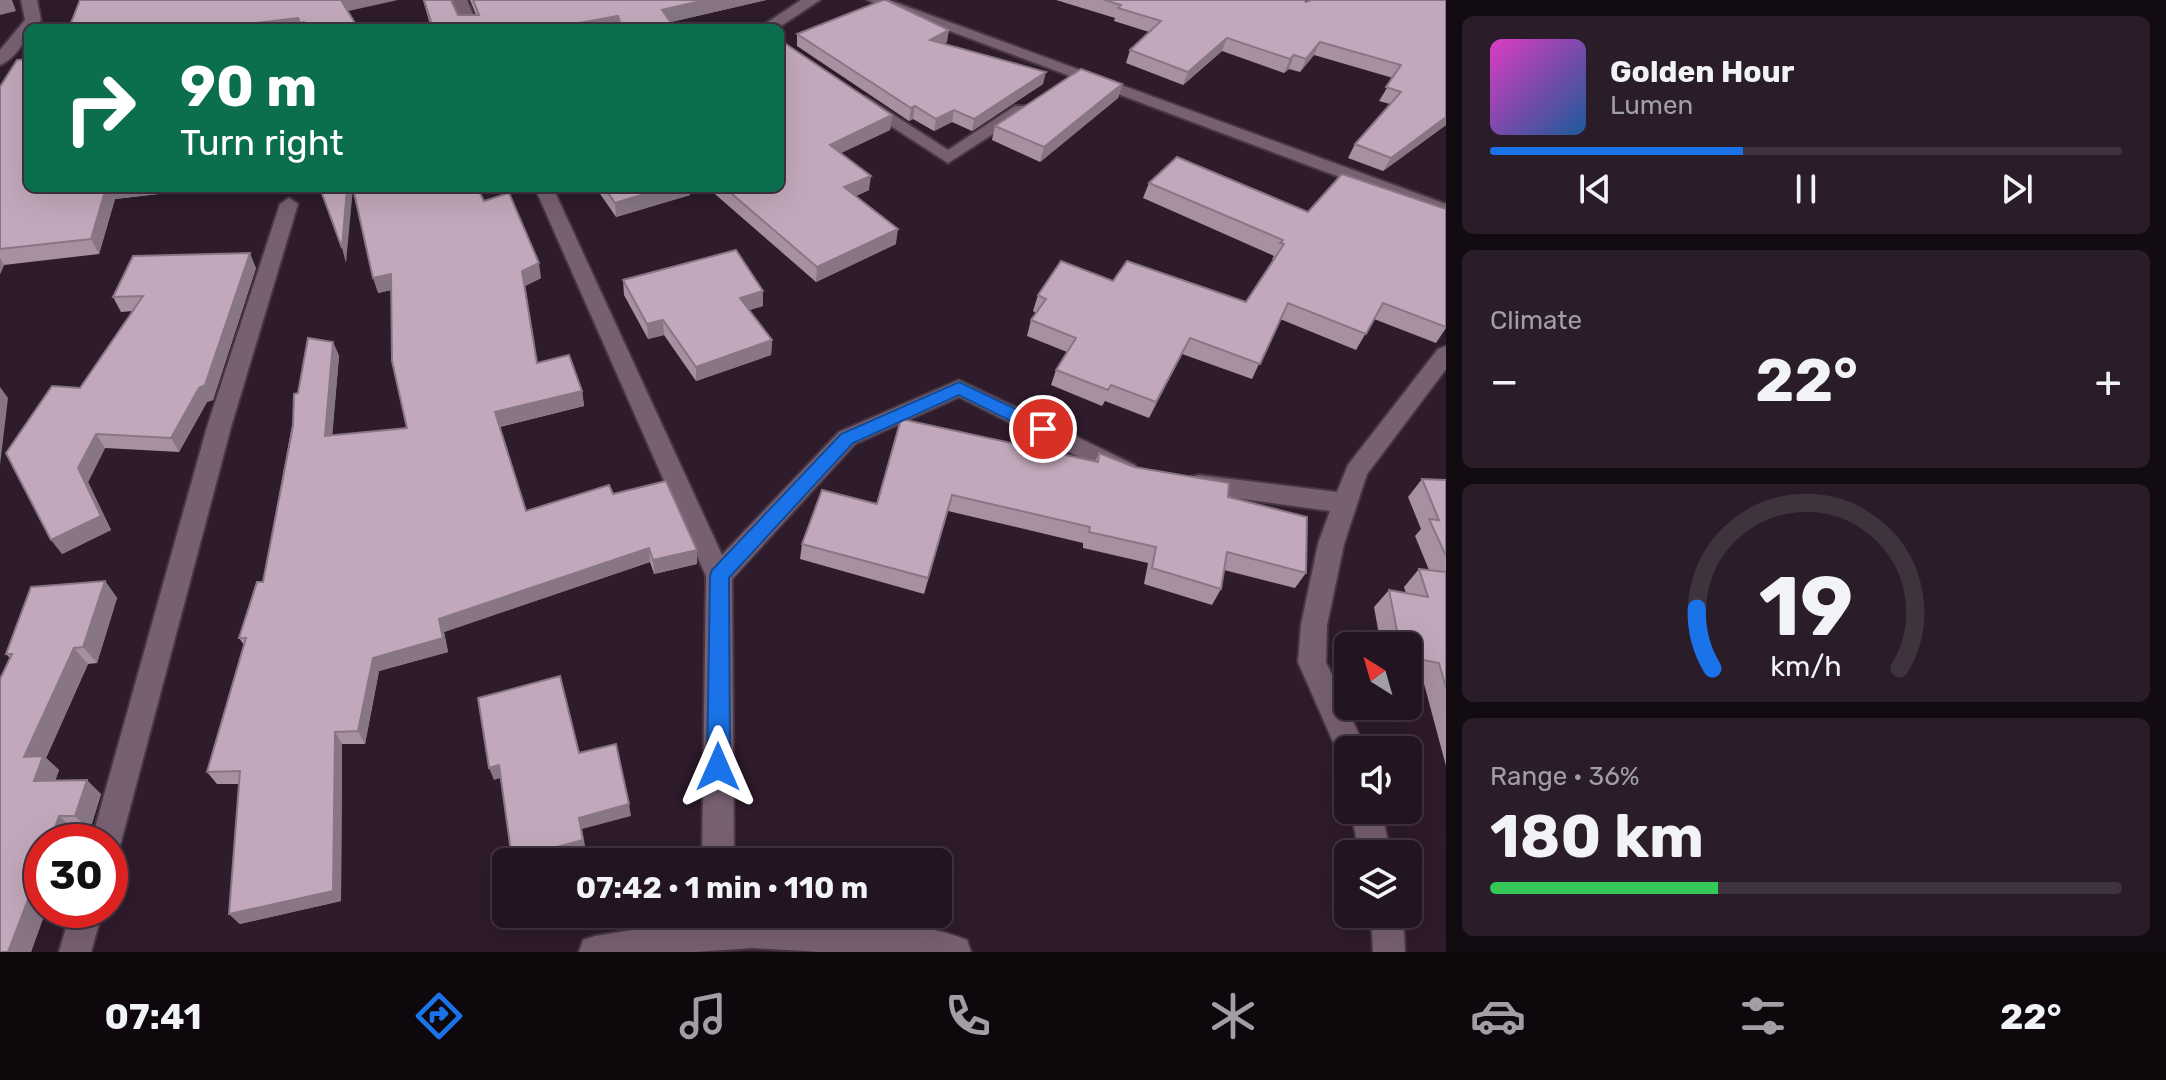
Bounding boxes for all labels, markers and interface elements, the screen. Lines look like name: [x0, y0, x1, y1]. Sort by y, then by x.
text: 90 m: [180, 54, 317, 120]
text: Golden Hour: [1610, 54, 1794, 90]
icon: right: [48, 56, 152, 160]
text: Lumen: [1610, 90, 1693, 121]
text: Turn right: [180, 121, 344, 164]
icon: previous: [1573, 167, 1617, 211]
icon: pause: [1784, 167, 1828, 211]
icon: next: [1995, 167, 2039, 211]
text: Climate: [1490, 305, 1582, 336]
text: 22°: [1755, 345, 1858, 416]
text: −: [1490, 355, 1519, 407]
text: +: [2095, 355, 2122, 407]
pin: [1009, 395, 1077, 463]
icon: arrive: [1021, 407, 1065, 451]
text: 19: [1759, 557, 1853, 656]
north arrow: [1334, 632, 1422, 720]
map controls: [1334, 632, 1422, 928]
text: km/h: [1770, 649, 1842, 683]
position arrow: [676, 725, 760, 809]
button: sound: [1334, 736, 1422, 824]
text: Range · 36%: [1490, 761, 1640, 792]
text: 180 km: [1490, 801, 1704, 872]
speed limit sign: 30: [24, 824, 128, 928]
button: layers: [1334, 840, 1422, 928]
text: 07:42 · 1 min · 110 m: [576, 870, 868, 906]
icon: directions: [411, 988, 467, 1044]
icon: music: [675, 988, 731, 1044]
icon: phone: [940, 988, 996, 1044]
icon: climate: [1205, 988, 1261, 1044]
icon: car: [1470, 988, 1526, 1044]
icon: filters: [1735, 988, 1791, 1044]
text: 07:41: [104, 995, 202, 1038]
text: 22°: [2000, 995, 2062, 1038]

